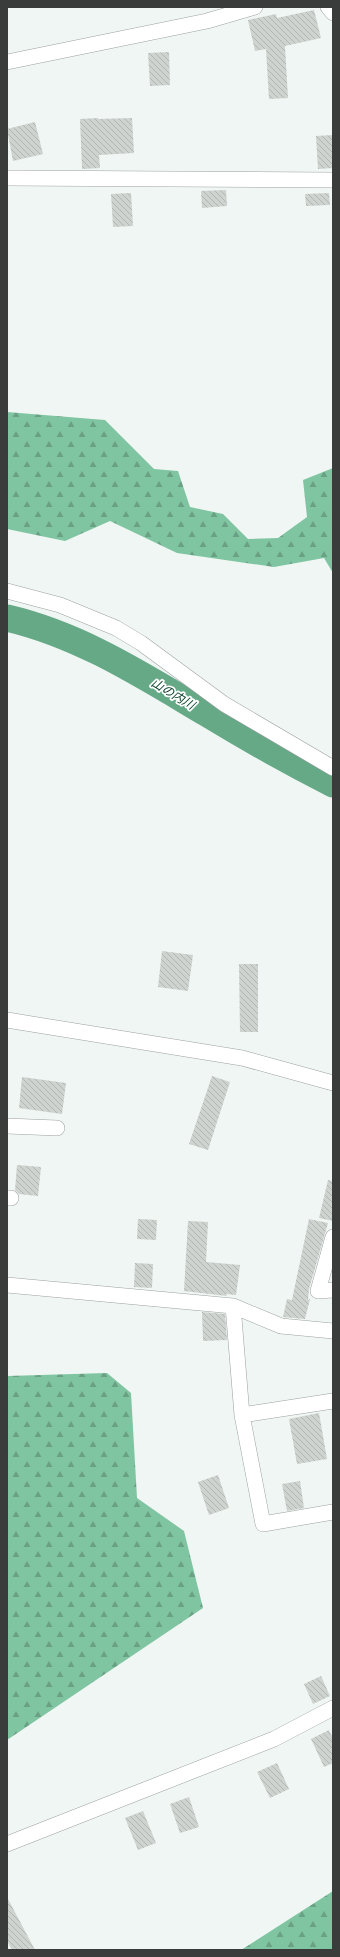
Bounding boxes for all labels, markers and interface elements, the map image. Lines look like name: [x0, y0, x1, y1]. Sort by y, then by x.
water label: 山の内川: [149, 675, 199, 713]

